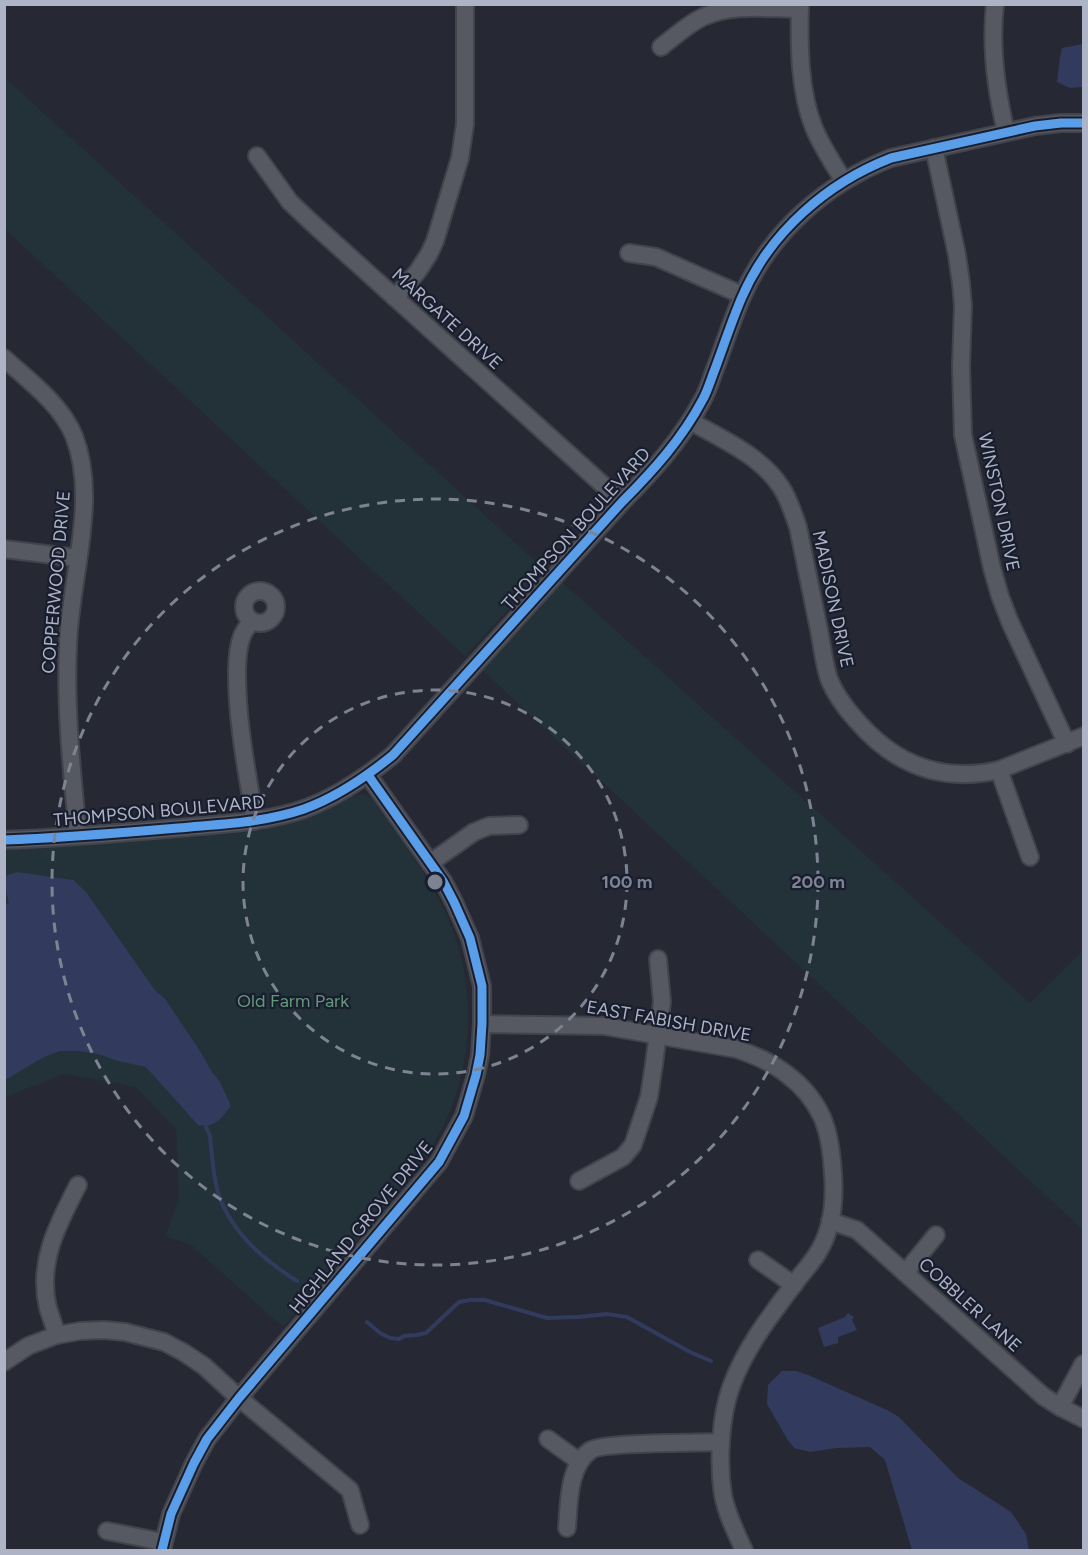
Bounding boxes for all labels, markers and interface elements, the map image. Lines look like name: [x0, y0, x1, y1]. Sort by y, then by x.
street label: MARGATE DRIVE: [387, 264, 507, 374]
street label: WINSTON DRIVE: [974, 431, 1024, 573]
street label: THOMPSON BOULEVARD: [497, 443, 655, 615]
street label: COPPERWOOD DRIVE: [37, 490, 75, 674]
street label: MADISON DRIVE: [808, 528, 858, 670]
street label: THOMPSON BOULEVARD: [53, 791, 265, 831]
text: 100 m: [602, 871, 652, 893]
text: 200 m: [791, 871, 845, 893]
centre of rings: [425, 872, 445, 892]
park label: Old Farm Park: [237, 990, 349, 1012]
street label: EAST FABISH DRIVE: [585, 996, 753, 1046]
street label: HIGHLAND GROVE DRIVE: [285, 1136, 437, 1318]
street label: COBBLER LANE: [914, 1253, 1026, 1357]

